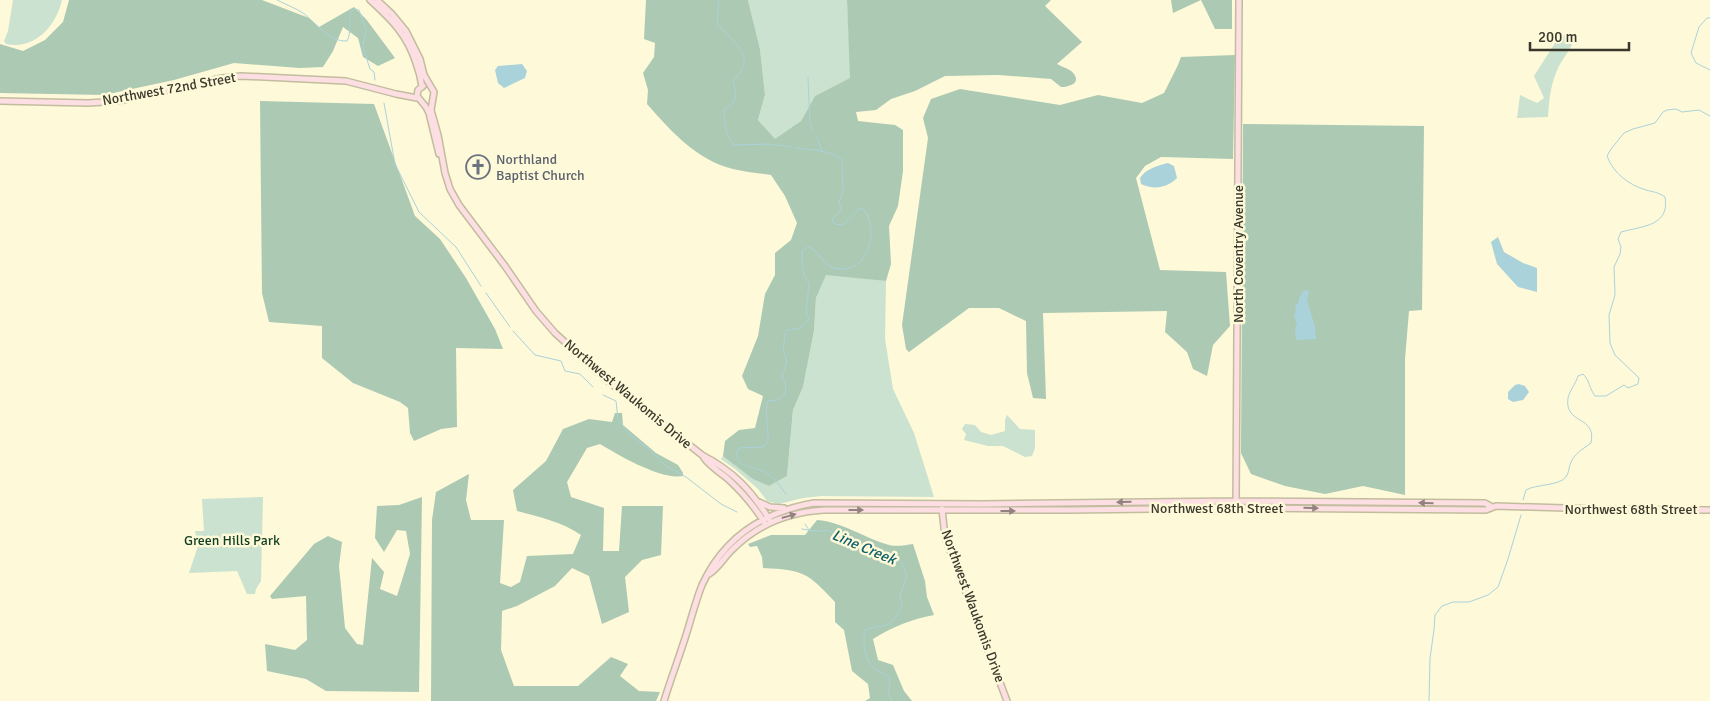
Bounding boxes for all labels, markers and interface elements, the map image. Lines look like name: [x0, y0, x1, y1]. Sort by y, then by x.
scale bar: [1530, 20, 1629, 52]
text: 200 m: [1538, 28, 1578, 46]
street label: Northwest 72nd Street: [101, 69, 237, 109]
place label: Northland Baptist Church: [496, 151, 585, 184]
church icon: Northland Baptist Church: [465, 154, 491, 180]
street label: North Coventry Avenue: [1230, 185, 1247, 323]
street label: Northwest Waukomis Drive: [561, 336, 695, 452]
one-way arrow: [1116, 498, 1132, 506]
one-way arrow: [1418, 499, 1434, 507]
street label: Northwest 68th Street: [1151, 500, 1283, 517]
street label: Northwest 68th Street: [1565, 501, 1697, 518]
one-way arrow: [1303, 504, 1319, 512]
one-way arrow: [848, 506, 864, 514]
one-way arrow: [1000, 507, 1016, 515]
one-way arrow: [781, 512, 796, 520]
water label: Line Creek: [829, 526, 900, 569]
street label: Northwest Waukomis Drive: [937, 527, 1009, 685]
park label: Green Hills Park: [184, 532, 280, 549]

